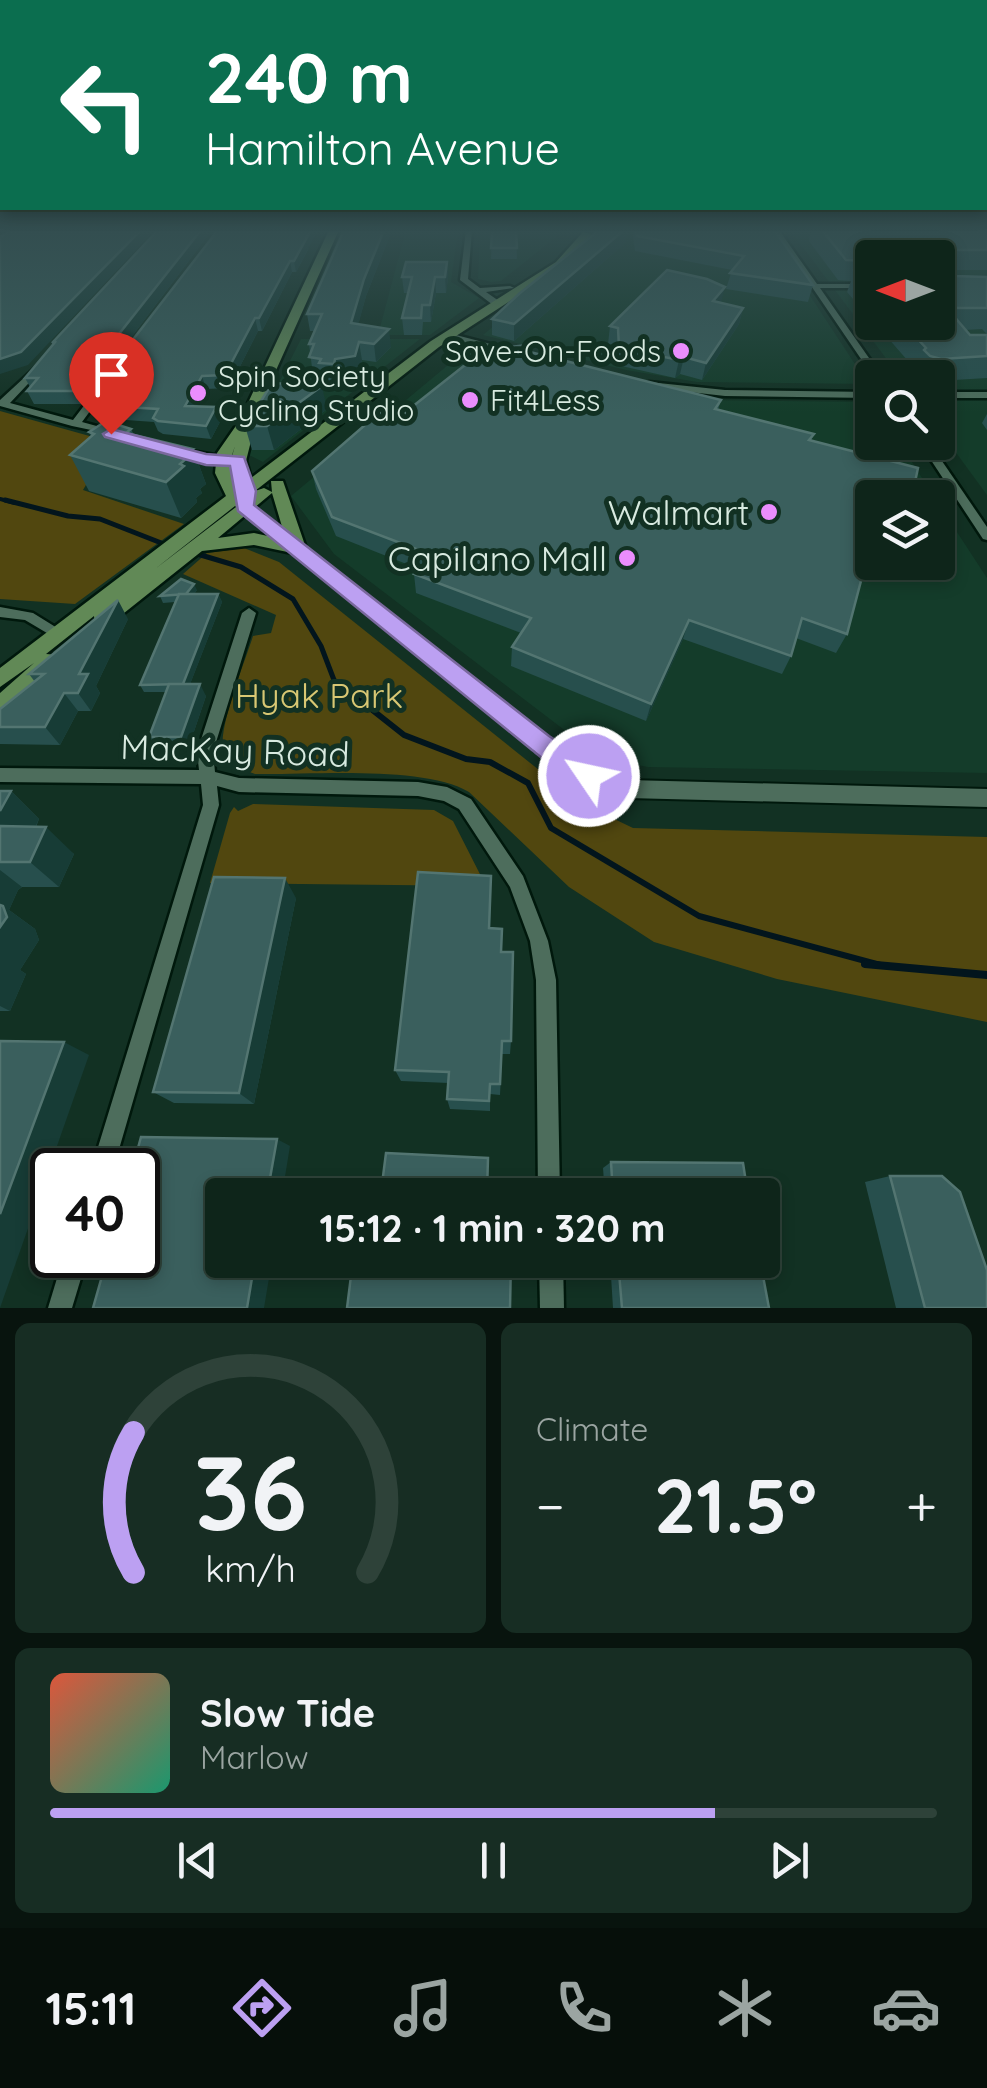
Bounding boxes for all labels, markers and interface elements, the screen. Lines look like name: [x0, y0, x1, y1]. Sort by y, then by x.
text: 240 m: [205, 33, 413, 121]
icon: left: [40, 40, 170, 170]
text: Hamilton Avenue: [205, 120, 560, 176]
north arrow: [855, 240, 955, 340]
map controls: [855, 240, 955, 580]
pin: [69, 332, 154, 435]
place label: Save-On-Foods: [445, 332, 661, 370]
marker: Save-On-Foods: [670, 340, 692, 362]
icon: arrive: [84, 347, 139, 402]
place label: Spin Society Cycling Studio: [218, 357, 414, 429]
button: search: [855, 360, 955, 460]
place label: Fit4Less: [490, 381, 600, 419]
marker: Spin Society Cycling Studio: [187, 382, 209, 404]
marker: Fit4Less: [459, 389, 481, 411]
button: layers: [855, 480, 955, 580]
place label: Walmart: [608, 490, 749, 534]
marker: Walmart: [758, 501, 780, 523]
place label: Capilano Mall: [388, 536, 607, 580]
marker: Capilano Mall: [616, 547, 638, 569]
park label: Hyak Park: [235, 673, 403, 717]
street label: MacKay Road: [120, 724, 350, 776]
position arrow: [537, 724, 641, 828]
speed limit sign: 40: [30, 1148, 160, 1278]
text: 15:12 · 1 min · 320 m: [320, 1204, 666, 1252]
text: Climate: [536, 1409, 648, 1449]
text: 36: [194, 1426, 307, 1556]
text: 21.5°: [654, 1458, 817, 1552]
text: −: [536, 1471, 565, 1540]
text: +: [906, 1471, 937, 1540]
text: km/h: [205, 1546, 296, 1591]
text: Slow Tide: [200, 1689, 375, 1737]
text: Marlow: [200, 1737, 309, 1777]
icon: previous: [170, 1833, 225, 1888]
icon: pause: [466, 1833, 521, 1888]
icon: next: [762, 1833, 817, 1888]
icon: directions: [227, 1973, 297, 2043]
icon: music: [388, 1973, 458, 2043]
icon: phone: [549, 1973, 619, 2043]
icon: climate: [710, 1973, 780, 2043]
icon: car: [871, 1973, 941, 2043]
text: 15:11: [46, 1980, 136, 2036]

